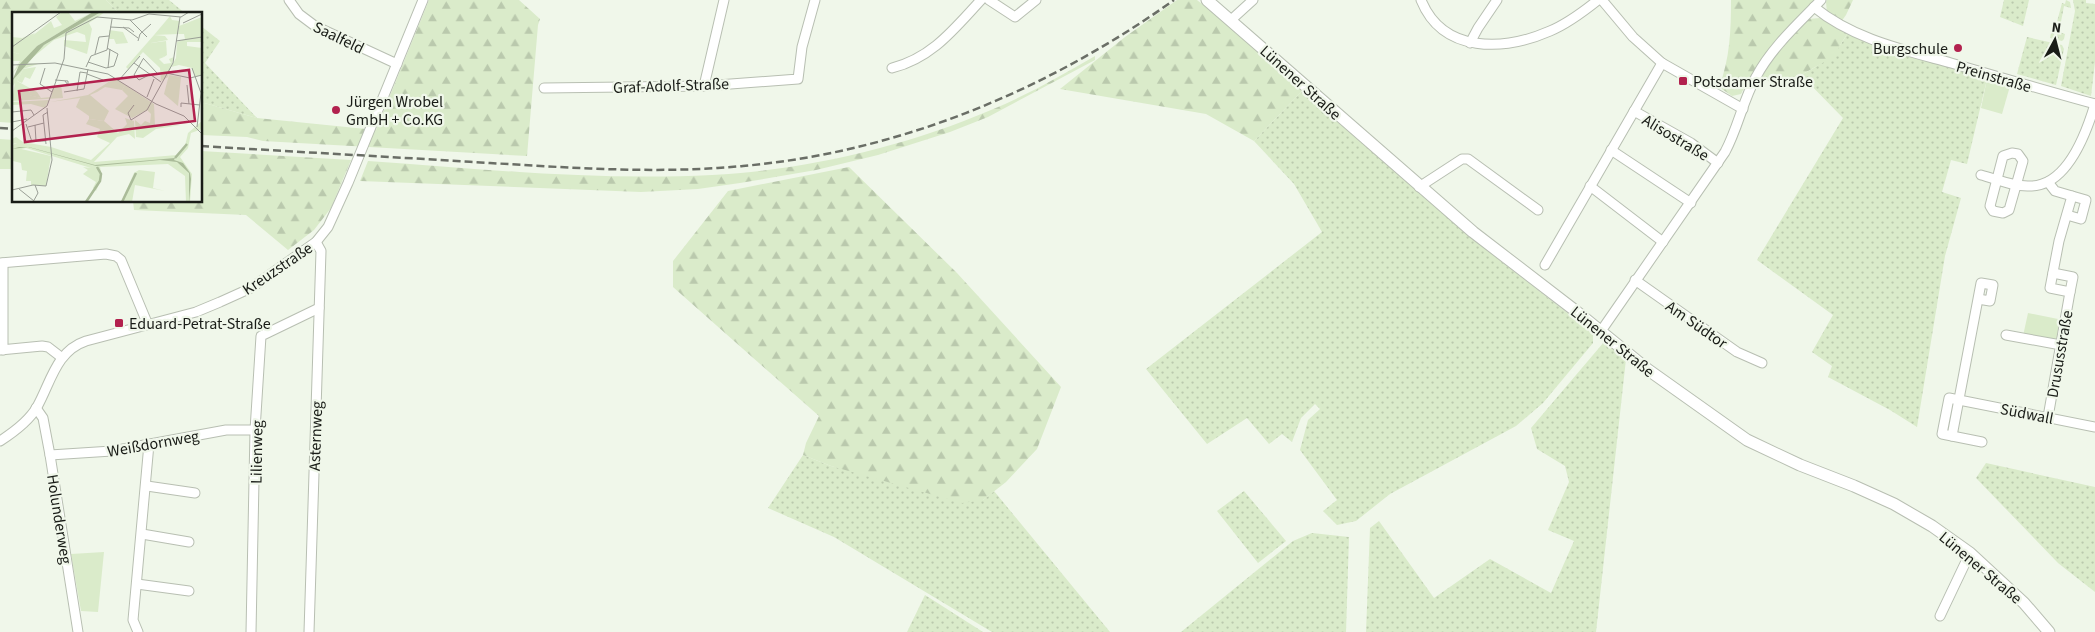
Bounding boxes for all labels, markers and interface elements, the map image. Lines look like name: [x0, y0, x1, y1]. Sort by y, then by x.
inset map: [12, 12, 202, 202]
north arrow: [2030, 15, 2080, 65]
street label: Saalfeld: [309, 16, 368, 60]
text: N: [2051, 18, 2062, 39]
place label: Burgschule: [1873, 38, 1948, 60]
street label: Lünener Straße: [1255, 40, 1346, 125]
marker: Burgschule: [1952, 42, 1964, 54]
street label: Preinstraße: [1954, 56, 2034, 98]
place label: Potsdamer Straße: [1693, 71, 1813, 93]
street label: Graf-Adolf-Straße: [613, 73, 729, 99]
marker: Potsdamer Straße: [1677, 75, 1689, 87]
place label: Jürgen Wrobel GmbH + Co.KG: [346, 91, 443, 131]
marker: Jürgen Wrobel GmbH + Co.KG: [330, 104, 342, 116]
street label: Alisostraße: [1638, 109, 1713, 166]
street label: Kreuzstraße: [238, 237, 317, 300]
street label: Am Südtor: [1661, 296, 1732, 354]
street label: Lünener Straße: [1566, 301, 1659, 383]
street label: Drususstraße: [2041, 309, 2079, 400]
place label: Eduard-Petrat-Straße: [129, 313, 271, 335]
marker: Eduard-Petrat-Straße: [113, 317, 125, 329]
street label: Südwall: [1998, 398, 2055, 430]
street label: Asternweg: [304, 401, 328, 471]
street label: Lilienweg: [245, 420, 269, 484]
street label: Weißdornweg: [106, 425, 201, 463]
street label: Holunderweg: [41, 473, 77, 566]
street label: Lünener Straße: [1934, 526, 2027, 609]

